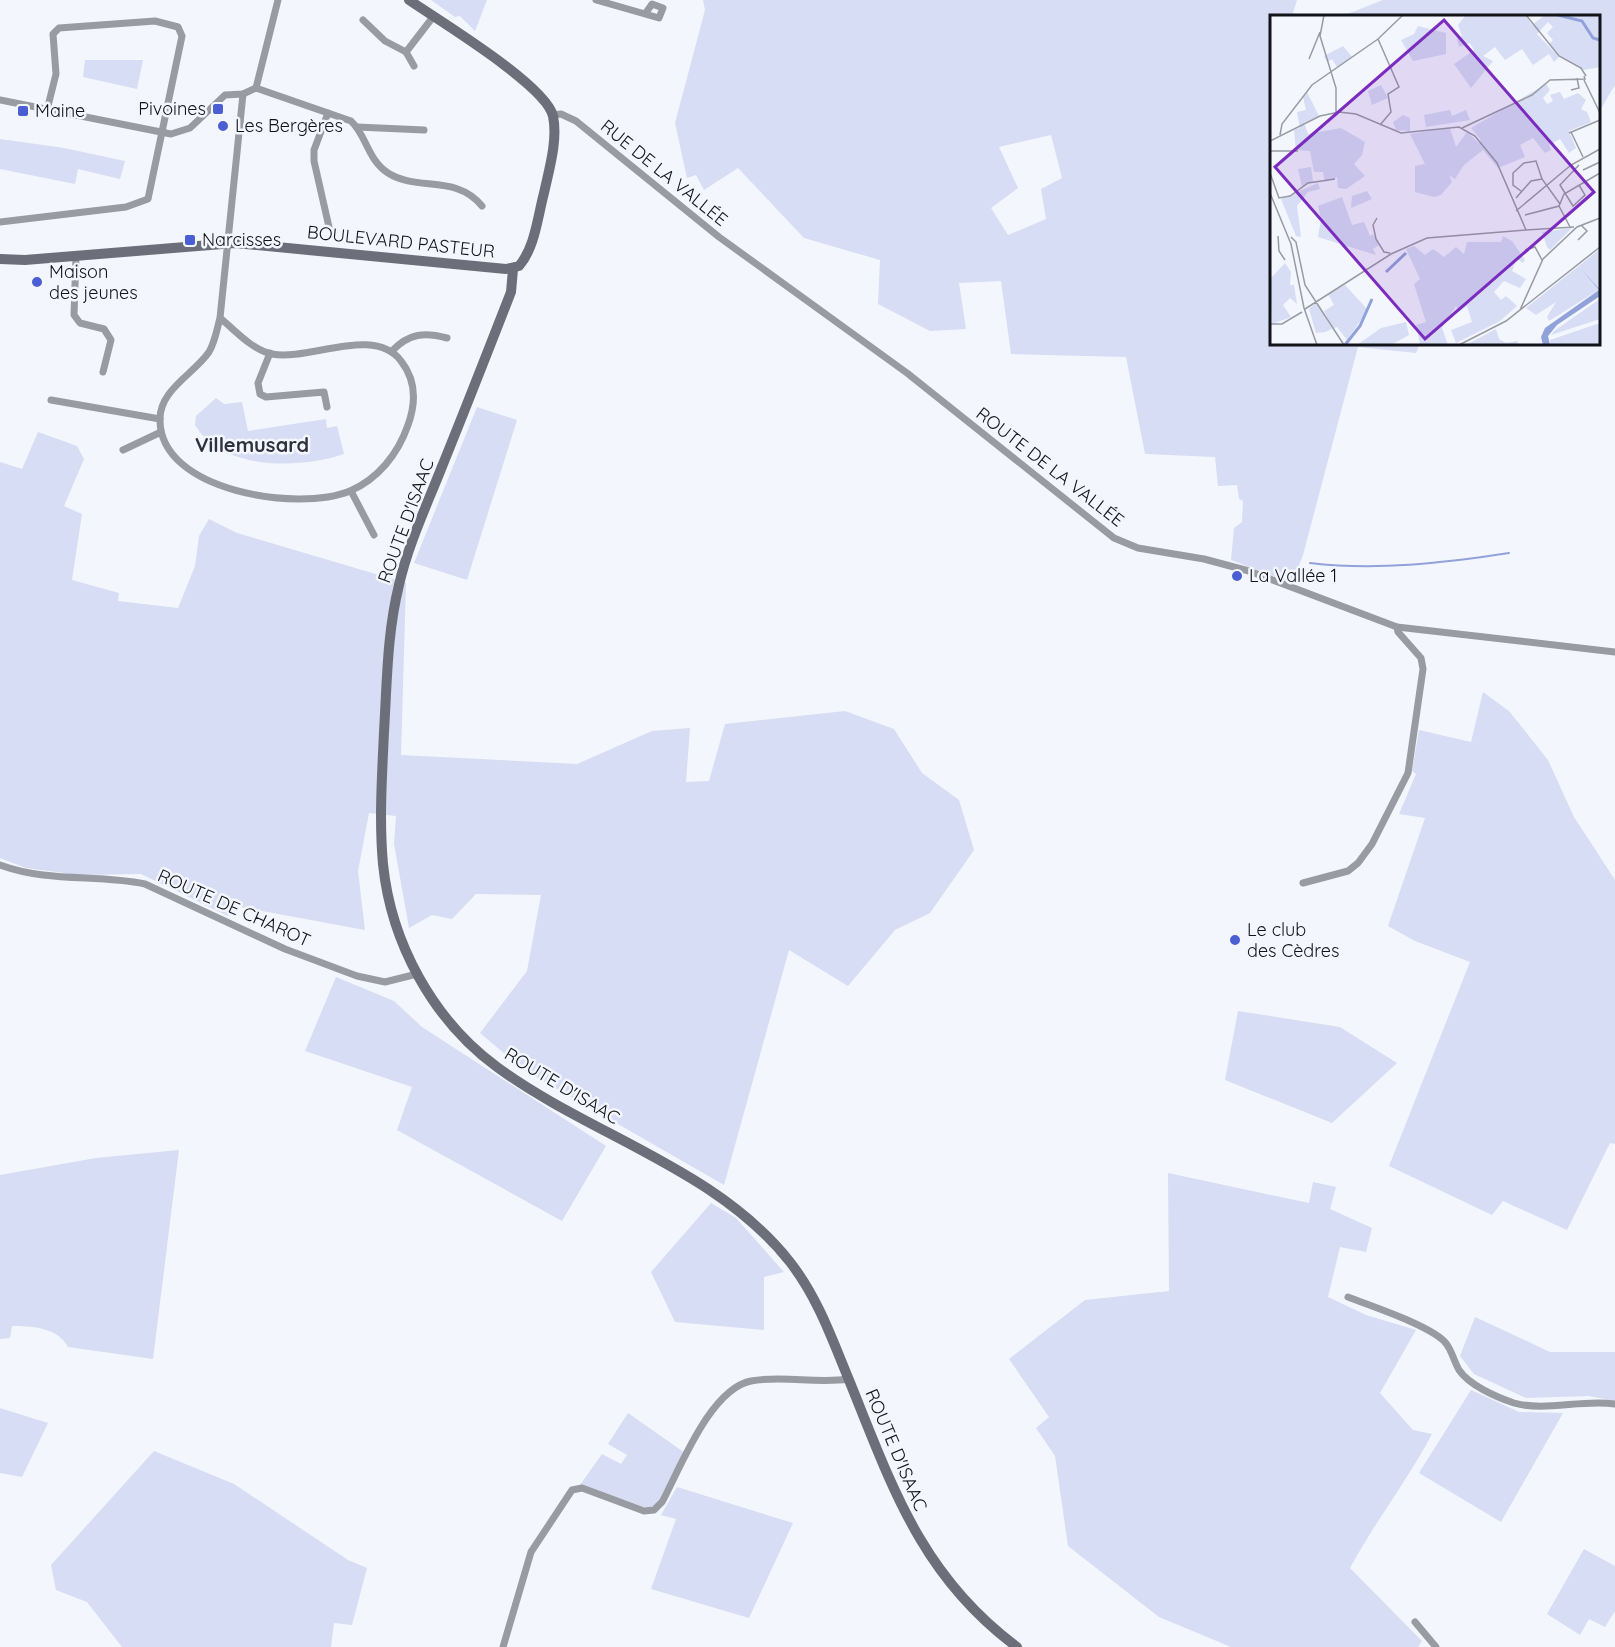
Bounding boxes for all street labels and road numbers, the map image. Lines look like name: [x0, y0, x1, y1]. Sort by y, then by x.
street label: RUE DE LA VALLÉE: [596, 114, 732, 231]
street label: BOULEVARD PASTEUR: [306, 220, 496, 263]
street label: ROUTE DE LA VALLÉE: [972, 402, 1129, 531]
street label: ROUTE D'ISAAC: [372, 455, 439, 586]
street label: ROUTE DE CHAROT: [154, 863, 314, 952]
street label: ROUTE D'ISAAC: [500, 1042, 624, 1129]
street label: ROUTE D'ISAAC: [860, 1385, 933, 1515]

